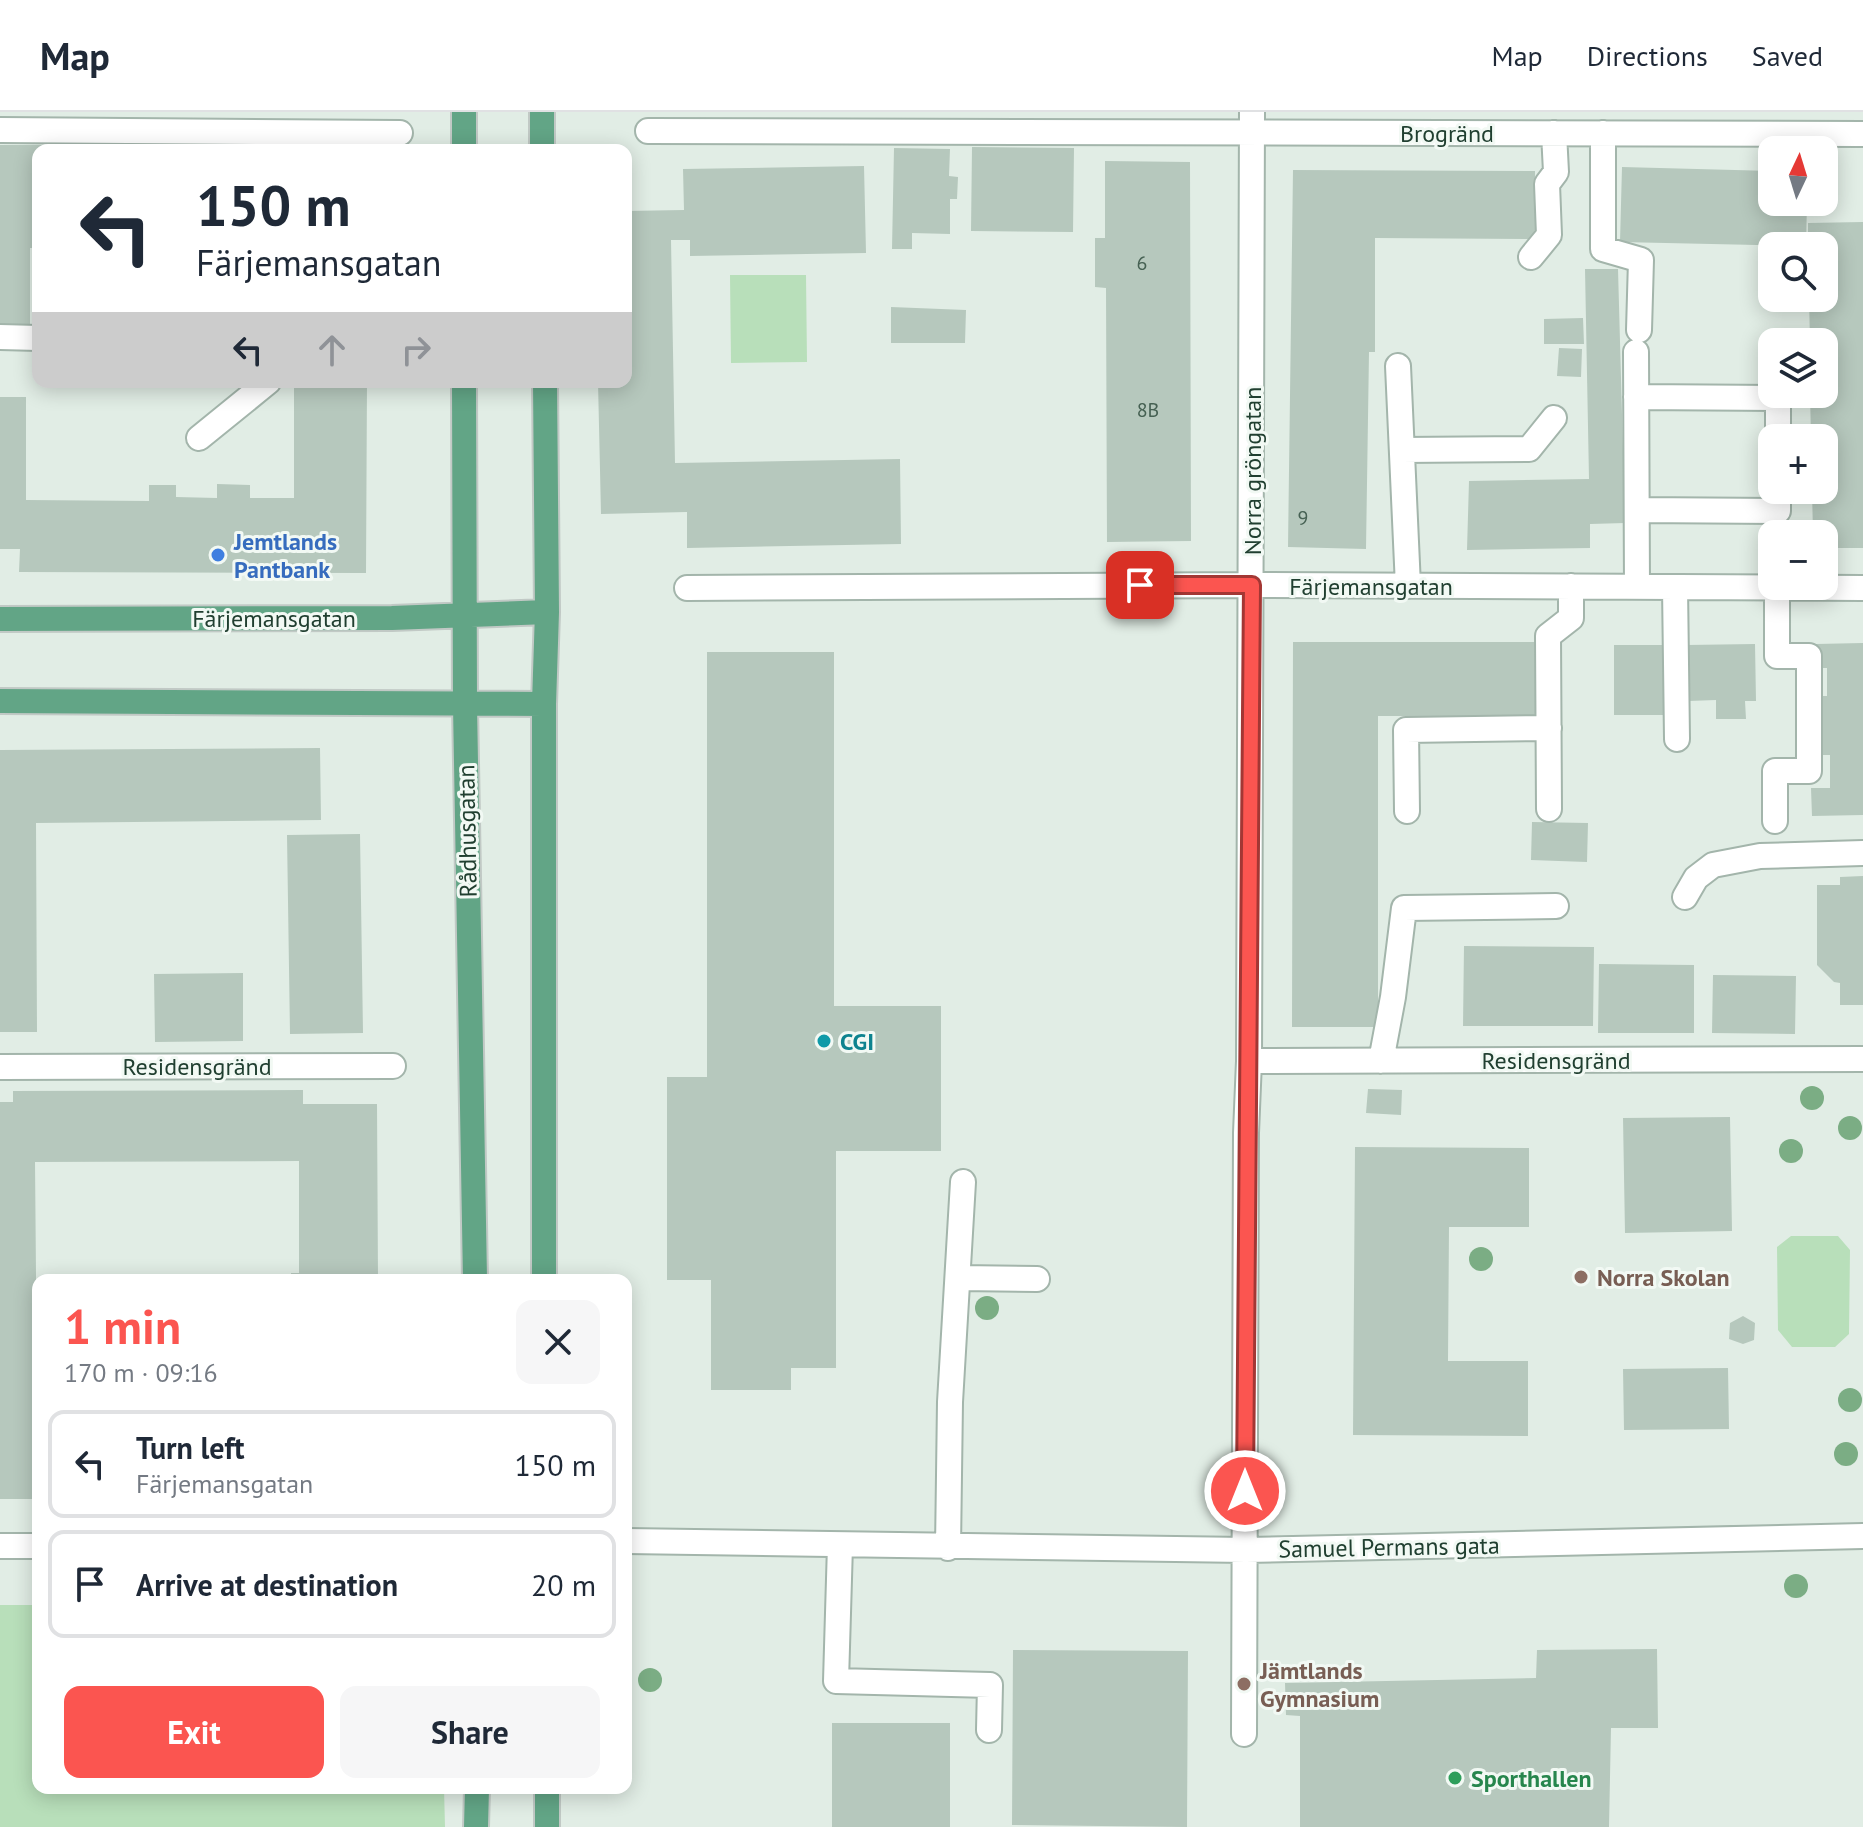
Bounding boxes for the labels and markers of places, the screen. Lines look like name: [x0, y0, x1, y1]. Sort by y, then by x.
place label: Jemtlands Pantbank: [233, 526, 337, 585]
marker: Jemtlands Pantbank: [209, 546, 227, 564]
pin: [1106, 551, 1174, 619]
place label: CGI: [840, 1026, 874, 1057]
marker: CGI: [815, 1032, 833, 1050]
place label: Norra Skolan: [1597, 1262, 1730, 1293]
marker: Norra Skolan: [1572, 1268, 1590, 1286]
place label: Jämtlands Gymnasium: [1259, 1655, 1379, 1714]
marker: Jämtlands Gymnasium: [1235, 1675, 1253, 1693]
place label: Sporthallen: [1471, 1763, 1591, 1794]
marker: Sporthallen: [1446, 1769, 1464, 1787]

